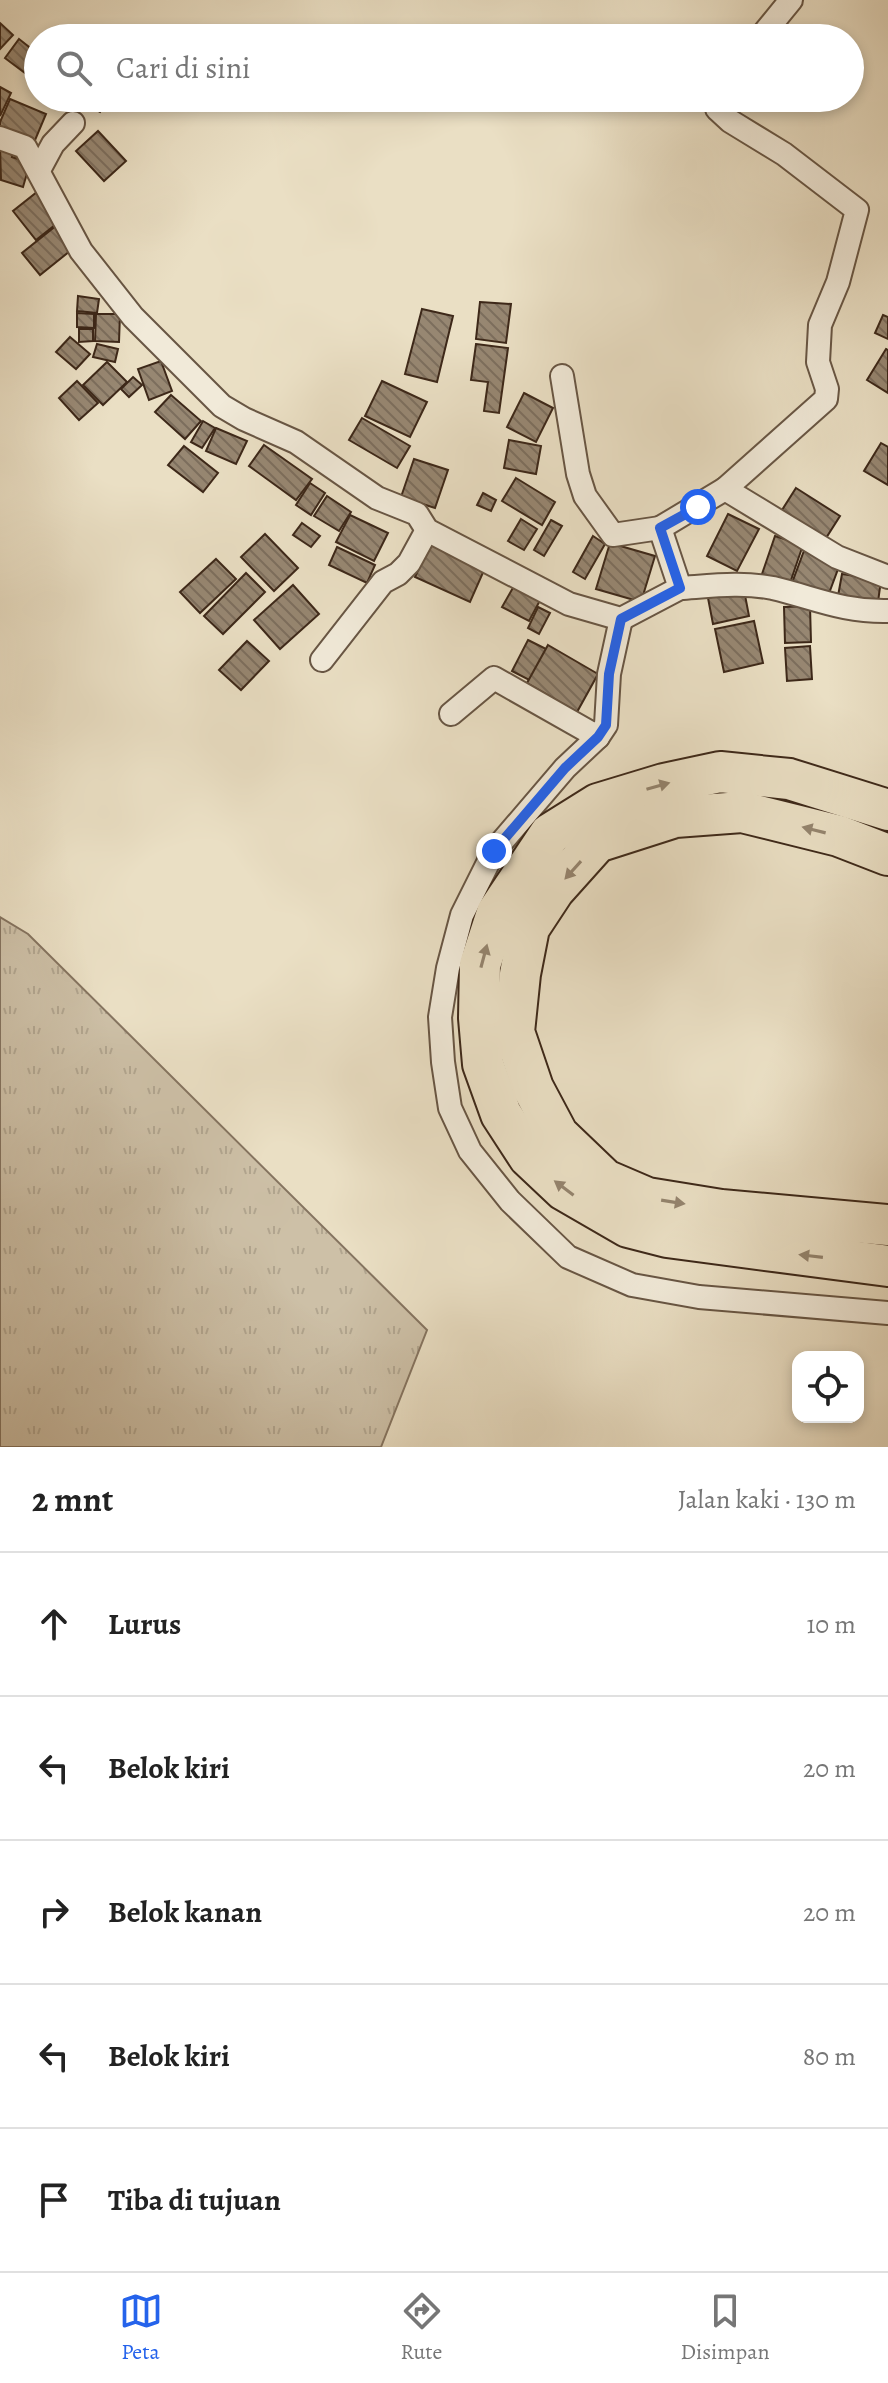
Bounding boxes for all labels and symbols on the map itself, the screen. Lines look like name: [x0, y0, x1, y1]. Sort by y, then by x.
route start: [680, 489, 716, 525]
one-way arrow: [646, 779, 670, 792]
one-way arrow: [802, 823, 827, 836]
route end: [476, 833, 512, 869]
one-way arrow: [564, 860, 582, 879]
one-way arrow: [478, 944, 490, 969]
one-way arrow: [554, 1181, 574, 1197]
one-way arrow: [661, 1197, 686, 1209]
one-way arrow: [798, 1249, 823, 1262]

